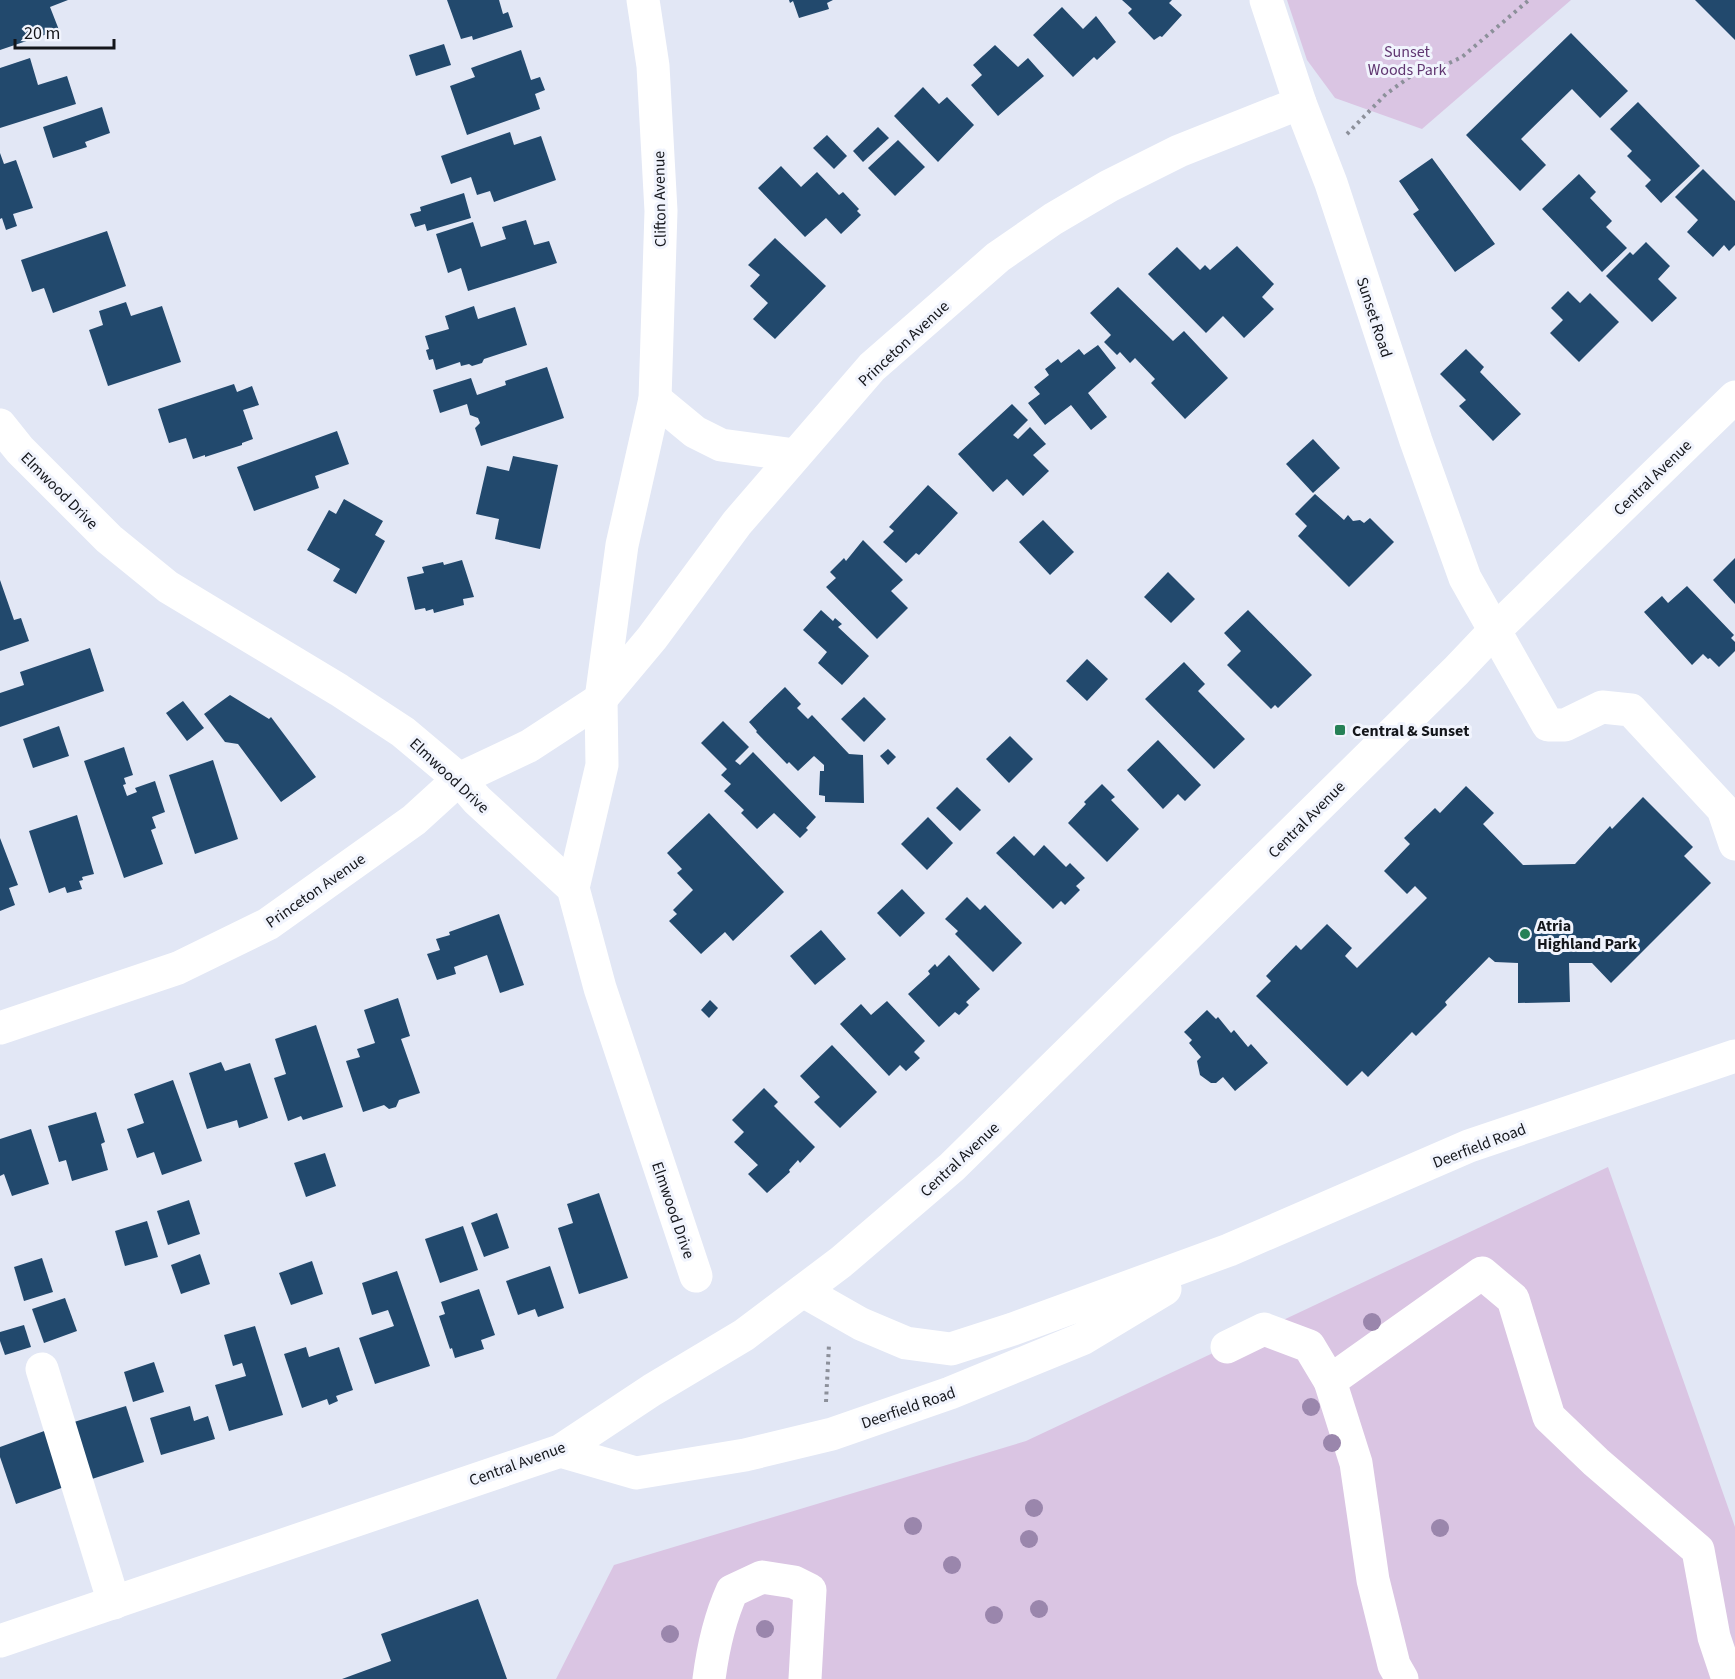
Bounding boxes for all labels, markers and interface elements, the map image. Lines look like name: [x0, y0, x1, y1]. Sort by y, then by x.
scale bar: [15, 12, 114, 50]
text: 20 m: [24, 21, 60, 46]
park label: Sunset Woods Park: [1368, 41, 1446, 81]
street label: Clifton Avenue: [648, 151, 672, 247]
street label: Sunset Road: [1351, 274, 1397, 360]
street label: Princeton Avenue: [853, 296, 954, 392]
street label: Central Avenue: [1609, 435, 1697, 521]
street label: Elmwood Drive: [16, 447, 103, 534]
place label: Central & Sunset: [1352, 720, 1469, 742]
marker: Central & Sunset: [1333, 723, 1347, 737]
street label: Elmwood Drive: [405, 733, 494, 818]
street label: Central Avenue: [1263, 776, 1350, 863]
street label: Princeton Avenue: [261, 848, 370, 933]
place label: Atria Highland Park: [1536, 915, 1637, 955]
marker: Atria Highland Park: [1518, 927, 1532, 941]
street label: Central Avenue: [915, 1117, 1004, 1202]
street label: Deerfield Road: [1430, 1118, 1529, 1174]
street label: Elmwood Drive: [646, 1159, 700, 1262]
street label: Deerfield Road: [858, 1382, 958, 1434]
street label: Central Avenue: [466, 1436, 569, 1492]

